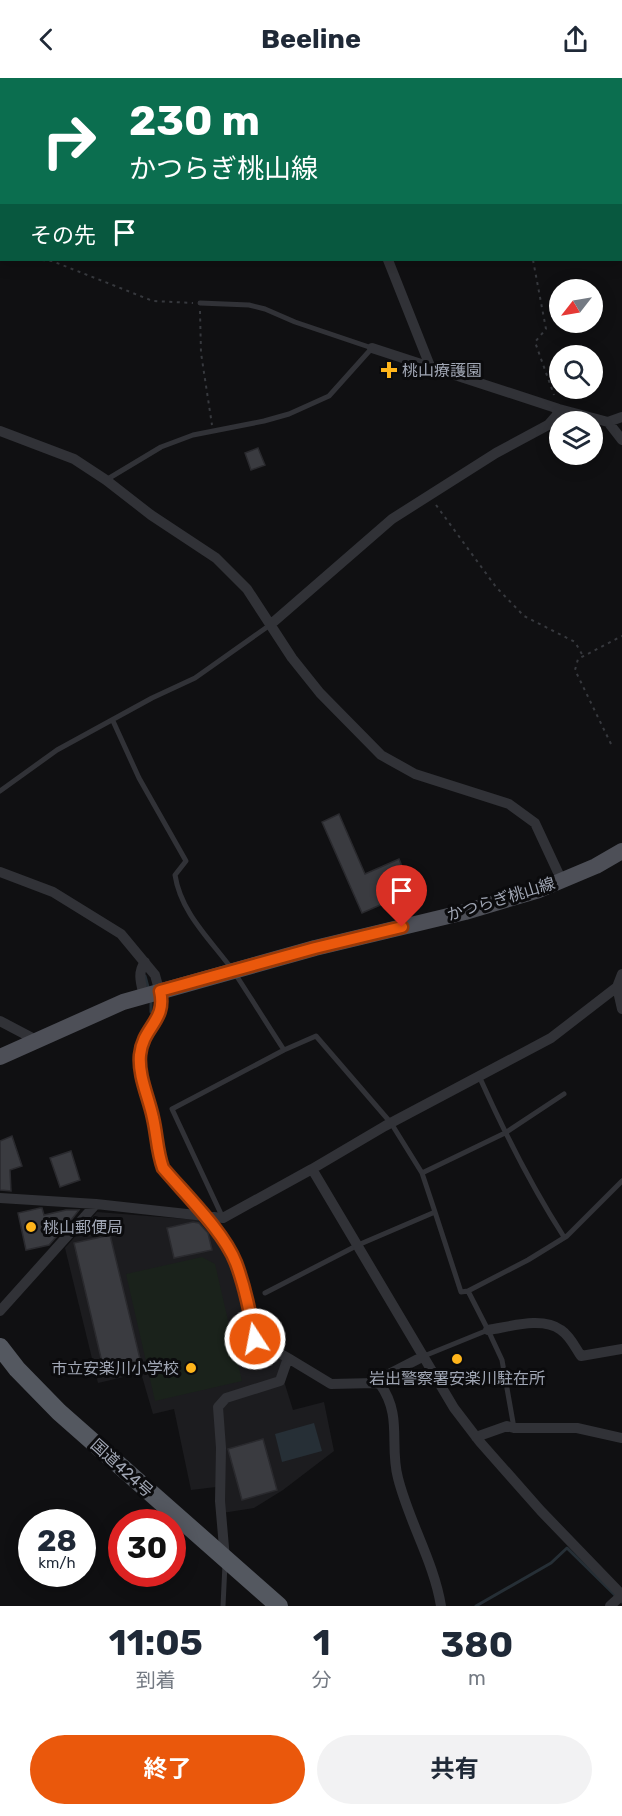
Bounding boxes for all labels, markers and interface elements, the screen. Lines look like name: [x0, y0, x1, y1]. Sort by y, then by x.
icon: back: [30, 23, 63, 56]
text: Beeline: [261, 23, 361, 55]
icon: share: [559, 23, 592, 56]
text: 230 m: [129, 96, 260, 146]
icon: right: [30, 102, 108, 180]
text: かつらぎ桃山線: [129, 153, 318, 185]
icon: arrive: [108, 216, 141, 249]
text: その先: [30, 222, 96, 249]
north arrow: [549, 279, 603, 333]
map controls: [549, 279, 603, 465]
button: search: [549, 345, 603, 399]
marker: 桃山療護園: [380, 361, 398, 379]
place label: 桃山療護園: [402, 361, 482, 380]
button: layers: [549, 411, 603, 465]
pin: [376, 865, 427, 927]
icon: arrive: [385, 874, 418, 907]
street label: かつらぎ桃山線: [445, 874, 557, 924]
place label: 桃山郵便局: [43, 1218, 123, 1237]
marker: 桃山郵便局: [24, 1220, 38, 1234]
position arrow: [223, 1307, 287, 1371]
marker: 岩出警察署安楽川駐在所: [450, 1352, 464, 1366]
place label: 市立安楽川小学校: [51, 1359, 179, 1378]
marker: 市立安楽川小学校: [184, 1361, 198, 1375]
place label: 岩出警察署安楽川駐在所: [369, 1369, 545, 1388]
street label: 国道424号: [87, 1435, 157, 1501]
speed limit sign: 30: [108, 1509, 186, 1587]
text: 28: [37, 1523, 77, 1559]
text: km/h: [38, 1554, 76, 1572]
text: 11:05: [109, 1621, 203, 1664]
text: 1: [313, 1621, 331, 1664]
text: 380: [441, 1623, 513, 1666]
text: m: [468, 1666, 486, 1690]
text: 到着: [136, 1668, 176, 1692]
text: 分: [312, 1668, 332, 1692]
button: 終了: [30, 1735, 305, 1804]
button: 共有: [317, 1735, 592, 1804]

